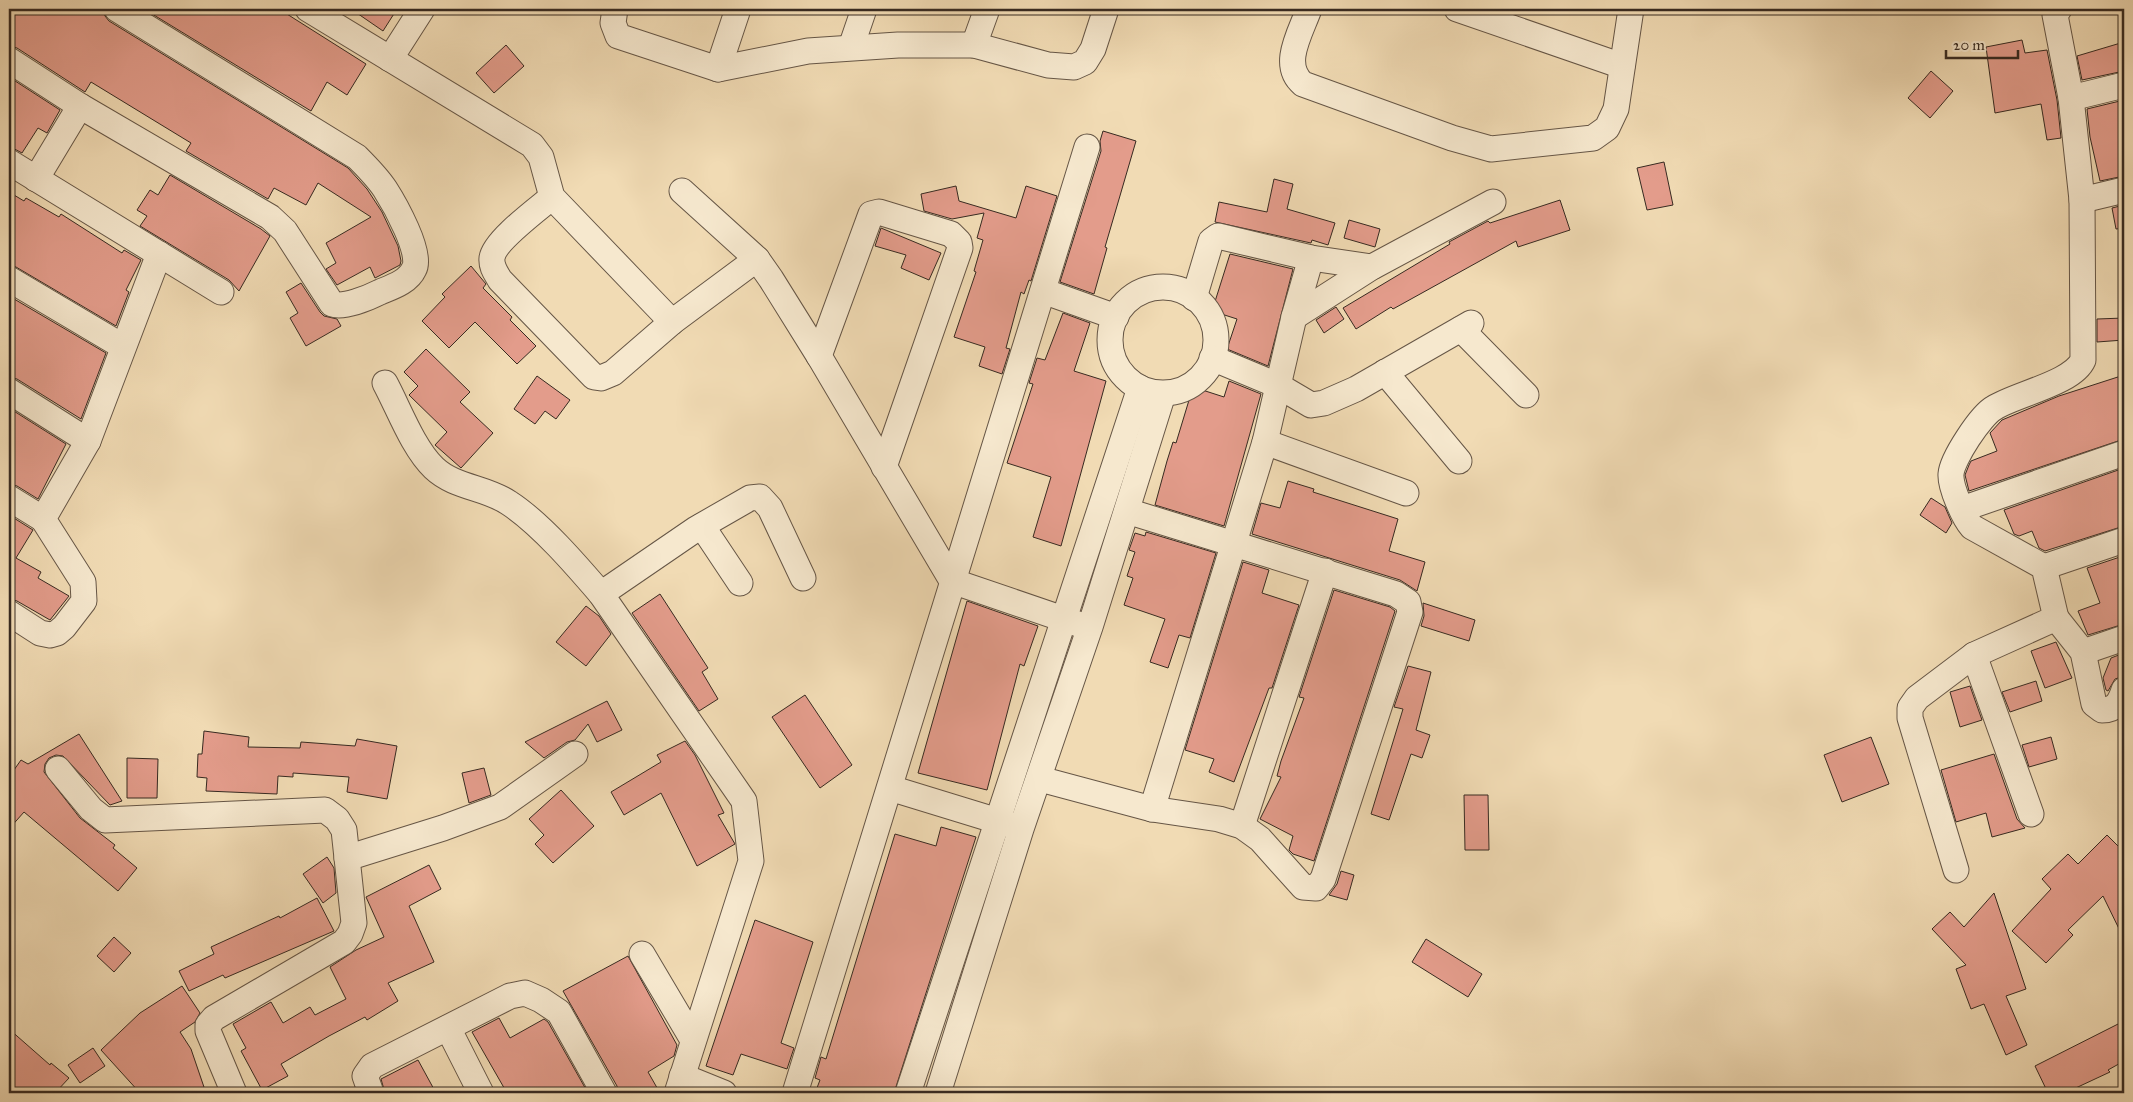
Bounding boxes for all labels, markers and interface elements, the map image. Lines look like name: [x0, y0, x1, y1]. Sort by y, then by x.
scale bar: [1946, 28, 2018, 60]
text: 20 m: [1953, 36, 1985, 54]

